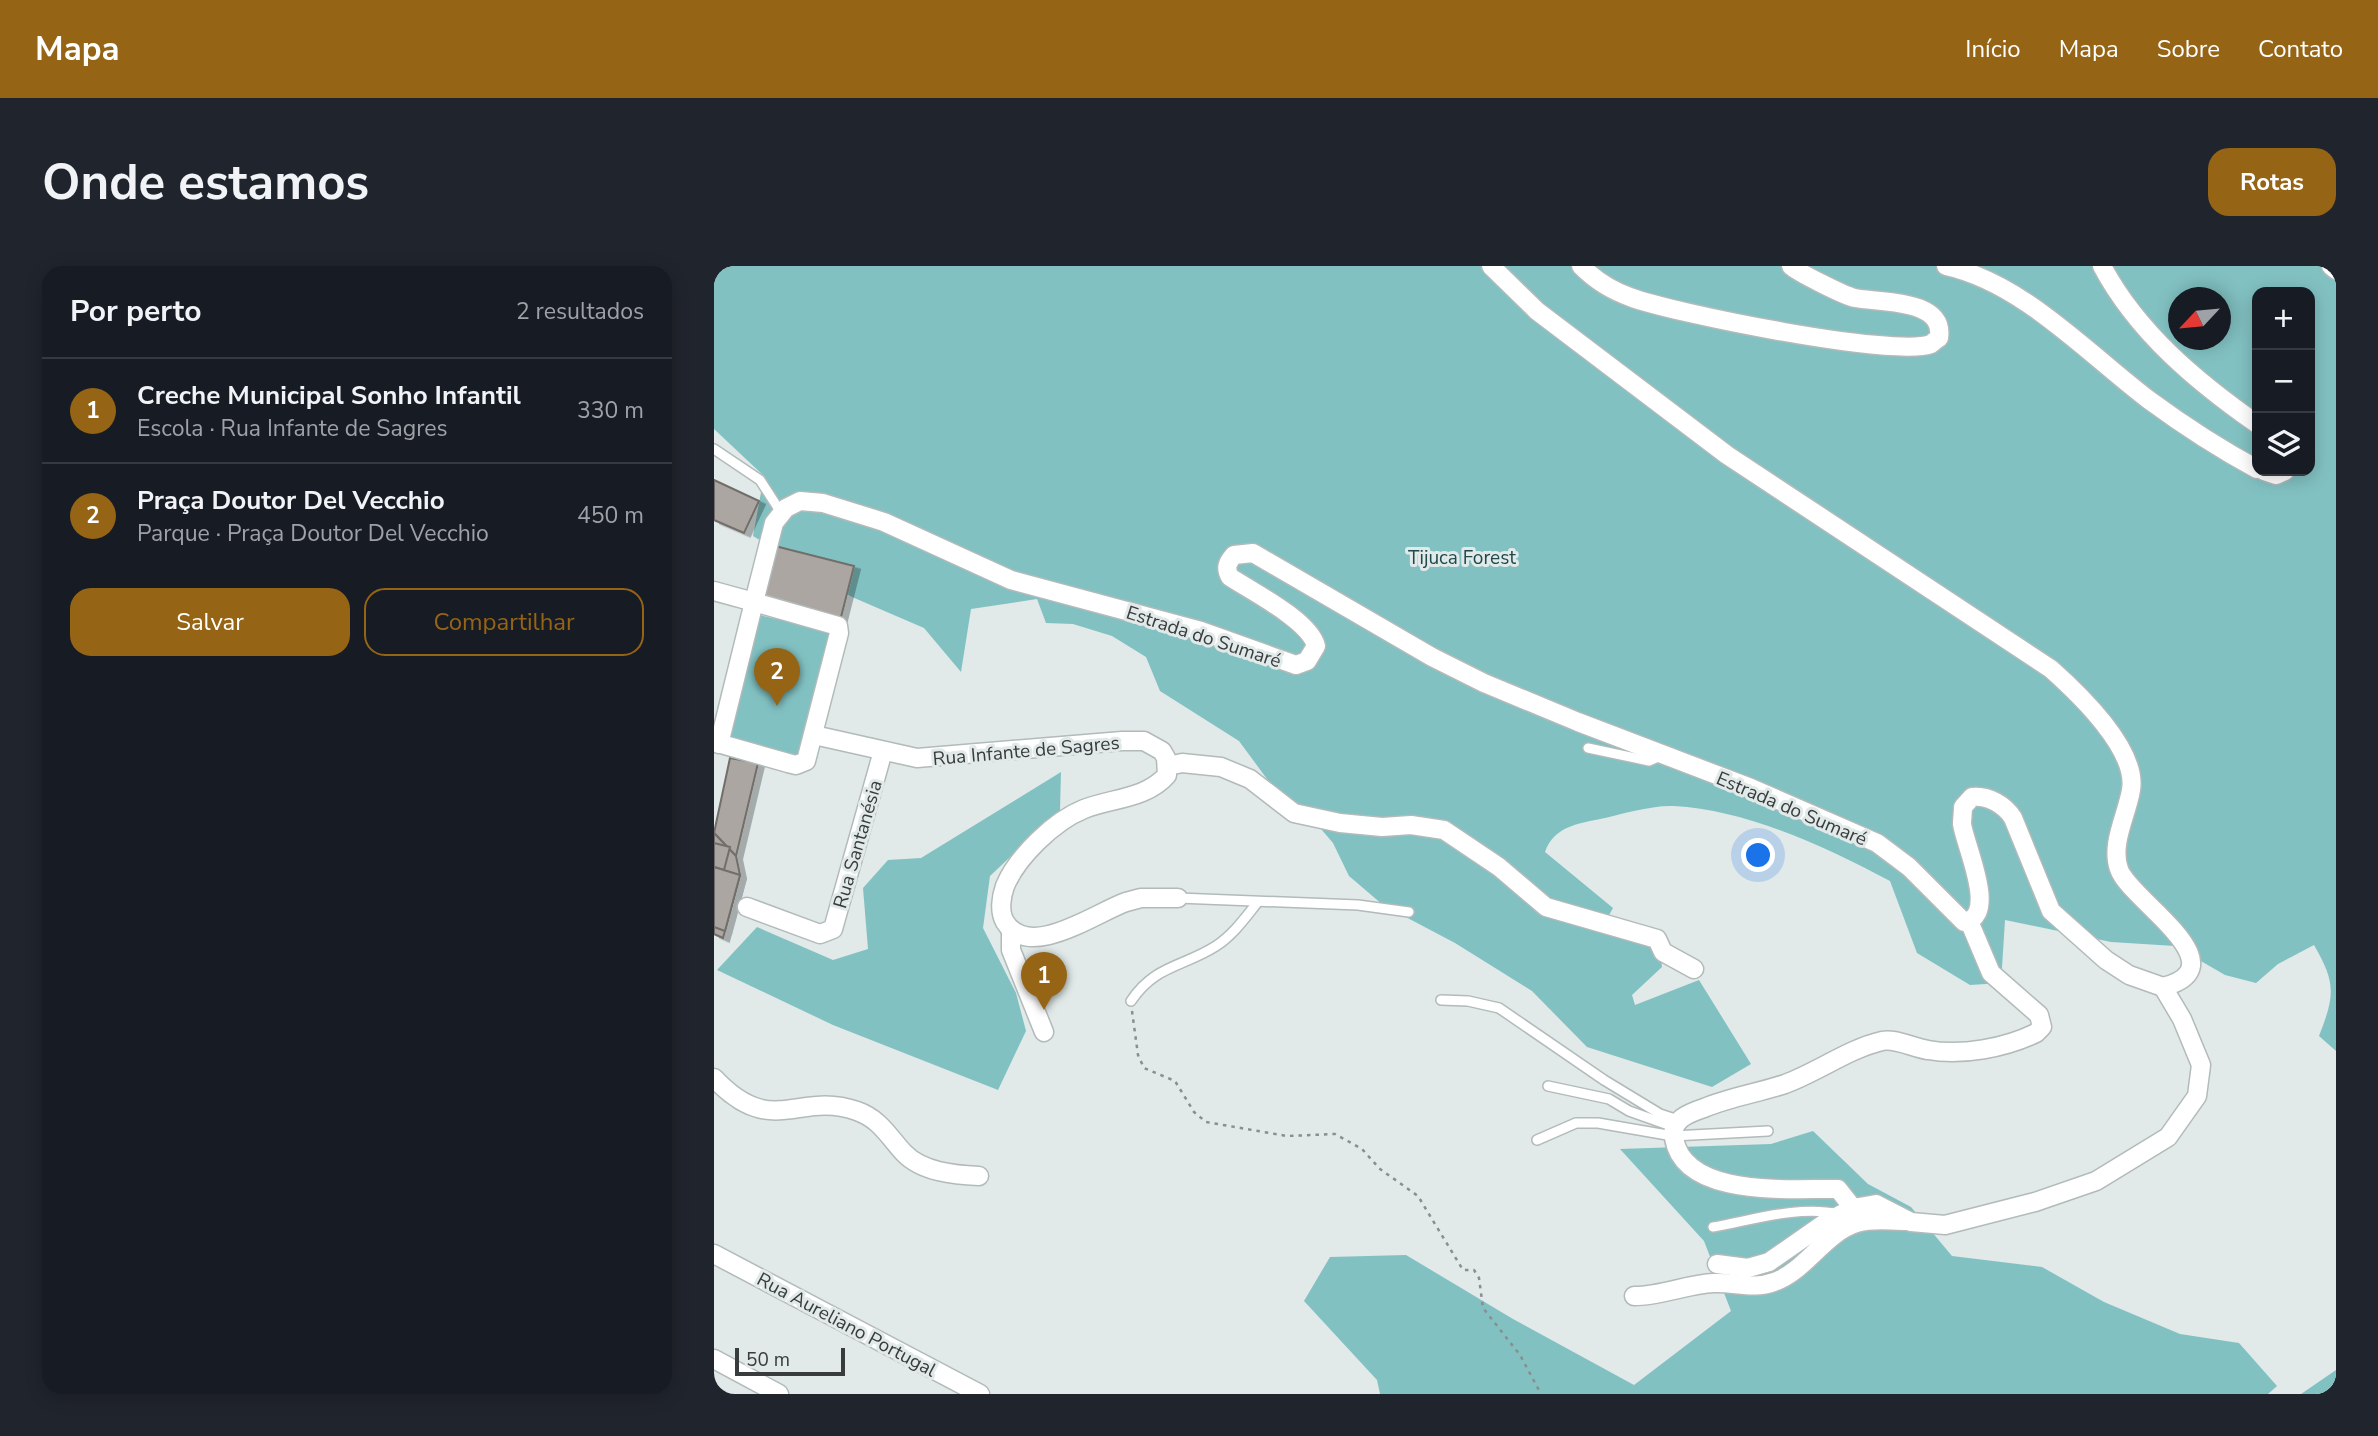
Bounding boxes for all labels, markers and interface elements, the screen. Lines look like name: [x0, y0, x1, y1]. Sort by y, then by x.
text: Mapa: [35, 27, 120, 72]
text: Início: [1965, 33, 2021, 65]
text: Mapa: [2059, 33, 2119, 65]
text: Sobre: [2157, 33, 2220, 65]
text: Contato: [2258, 33, 2343, 65]
button: Rotas: [2208, 148, 2336, 216]
text: Onde estamos: [42, 149, 369, 216]
north arrow: [2168, 287, 2231, 350]
map controls: [2252, 287, 2315, 476]
button: +: [2252, 287, 2315, 350]
text: Por perto: [70, 291, 201, 332]
text: 2 resultados: [516, 296, 644, 327]
button: −: [2252, 350, 2315, 413]
text: Creche Municipal Sonho Infantil: [137, 378, 521, 413]
text: 1: [86, 395, 100, 426]
text: 330 m: [577, 395, 644, 426]
text: Escola · Rua Infante de Sagres: [137, 413, 448, 444]
button: layers: [2252, 413, 2315, 476]
text: Praça Doutor Del Vecchio: [137, 483, 445, 518]
text: 2: [86, 500, 100, 531]
text: 450 m: [577, 500, 644, 531]
text: Parque · Praça Doutor Del Vecchio: [137, 518, 489, 549]
park label: Tijuca Forest: [1408, 545, 1516, 571]
button: Salvar: [70, 588, 350, 656]
button: Compartilhar: [364, 588, 644, 656]
street label: Estrada do Sumaré: [1123, 600, 1284, 674]
pin: 2: [754, 648, 800, 706]
street label: Rua Infante de Sagres: [932, 730, 1121, 772]
street label: Estrada do Sumaré: [1712, 765, 1871, 852]
street label: Rua Santanésia: [827, 777, 889, 911]
your location: [1741, 838, 1775, 872]
pin: 1: [1021, 952, 1067, 1010]
street label: Rua Aureliano Portugal: [752, 1267, 941, 1383]
scale bar: [735, 1345, 845, 1377]
text: 50 m: [746, 1347, 790, 1373]

